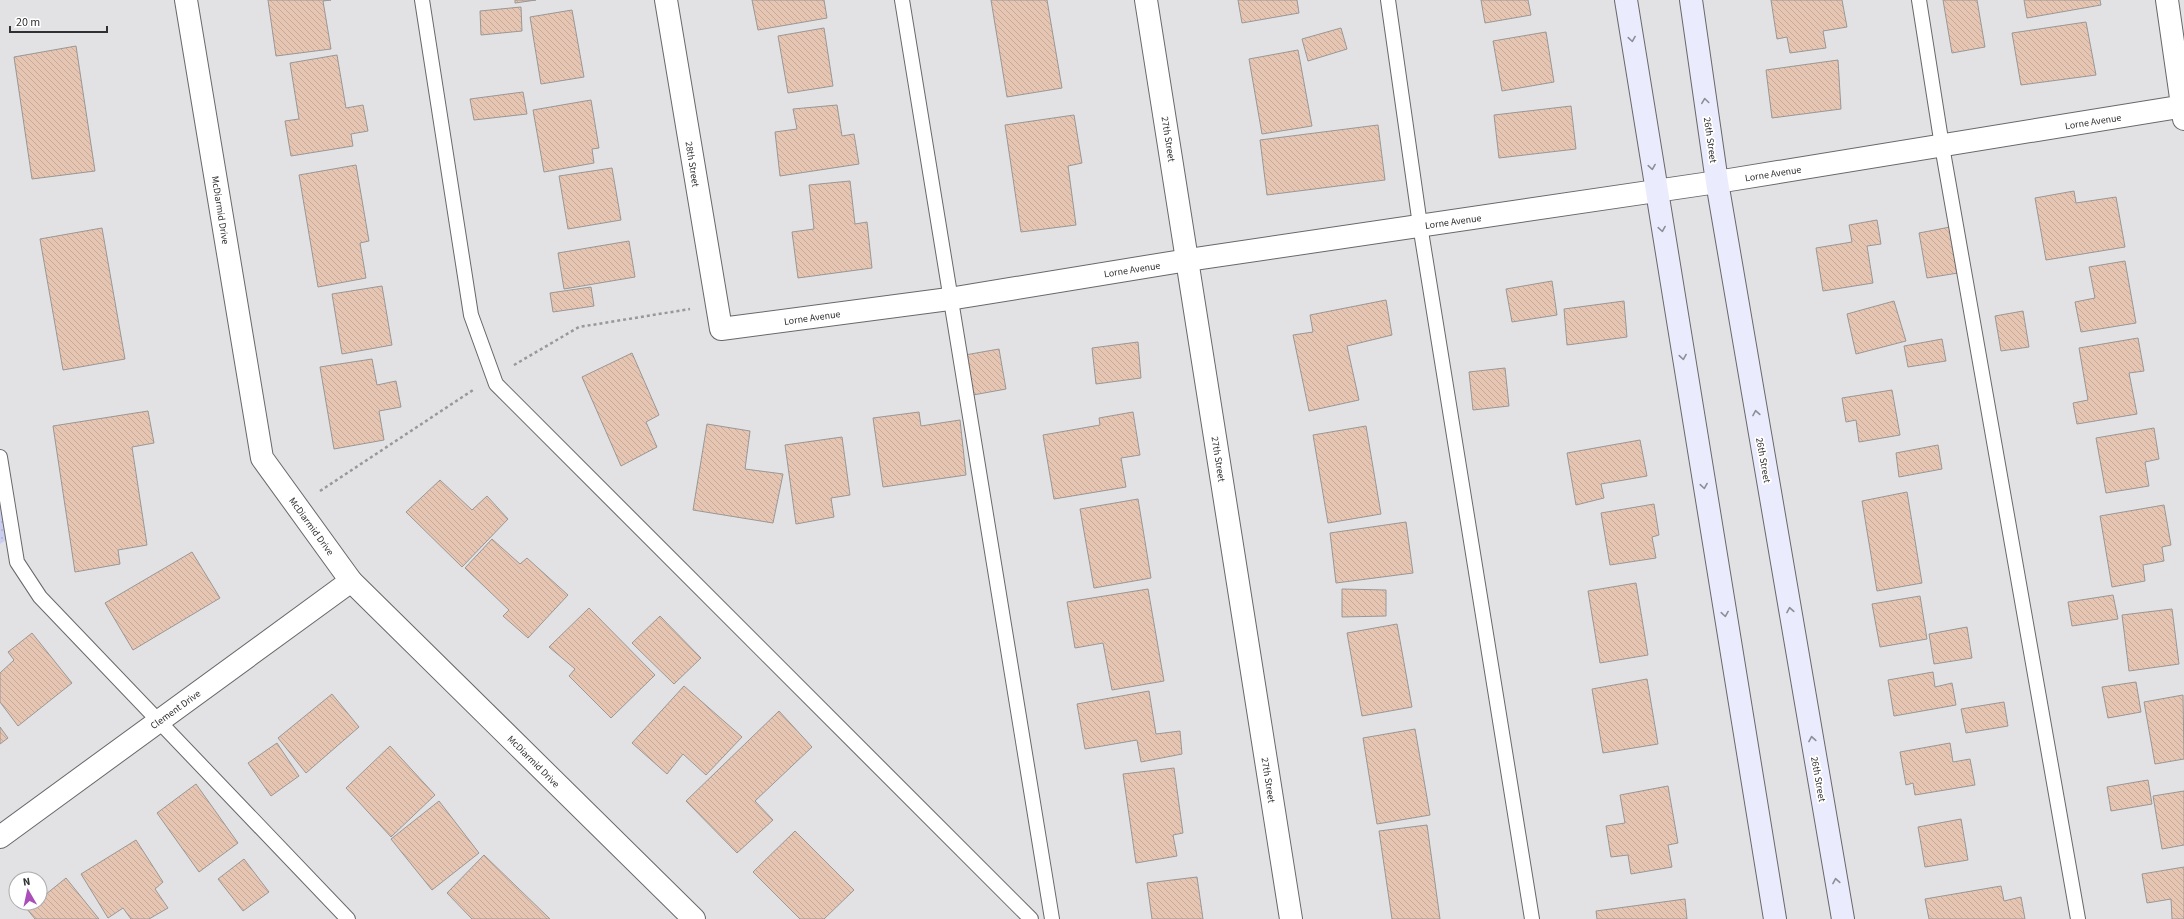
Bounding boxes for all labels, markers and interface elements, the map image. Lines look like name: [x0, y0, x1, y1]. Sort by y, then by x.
scale bar: [10, 8, 107, 34]
text: 20 m: [16, 14, 40, 31]
one-way arrow: [1628, 35, 1636, 42]
one-way arrow: [1701, 98, 1710, 104]
street label: Lorne Avenue: [2064, 111, 2122, 133]
street label: 27th Street: [1158, 115, 1179, 163]
street label: 26th Street: [1700, 116, 1720, 164]
street label: 28th Street: [682, 140, 703, 188]
street label: Lorne Avenue: [1744, 163, 1802, 185]
one-way arrow: [1647, 164, 1656, 170]
street label: McDiarmid Drive: [208, 175, 232, 245]
street label: Lorne Avenue: [1424, 211, 1482, 233]
one-way arrow: [1657, 226, 1666, 232]
street label: Lorne Avenue: [1103, 259, 1161, 281]
street label: Lorne Avenue: [783, 307, 841, 329]
one-way arrow: [1678, 354, 1687, 361]
one-way arrow: [1752, 410, 1761, 416]
street label: 27th Street: [1208, 435, 1229, 483]
street label: 26th Street: [1752, 436, 1774, 485]
one-way arrow: [1699, 483, 1708, 489]
street label: McDiarmid Drive: [285, 495, 337, 559]
one-way arrow: [1786, 607, 1795, 614]
one-way arrow: [1720, 611, 1729, 617]
street label: Clement Drive: [148, 687, 204, 733]
street label: McDiarmid Drive: [504, 732, 563, 791]
one-way arrow: [1808, 736, 1817, 742]
street label: 26th Street: [1807, 755, 1829, 804]
street label: 27th Street: [1258, 756, 1279, 804]
north arrow: [8, 871, 48, 911]
text: N: [22, 874, 31, 890]
one-way arrow: [1832, 877, 1841, 884]

